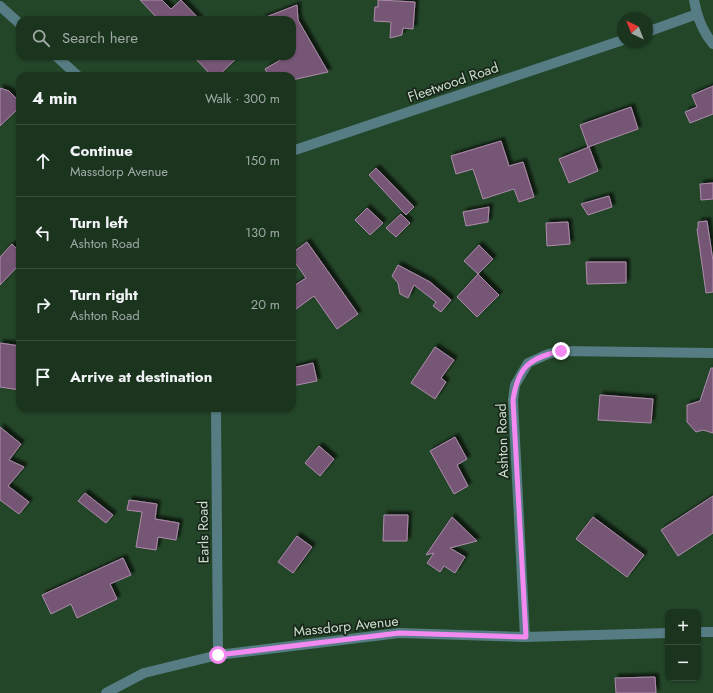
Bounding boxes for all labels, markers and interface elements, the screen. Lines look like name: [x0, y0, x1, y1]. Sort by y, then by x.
north arrow: [617, 12, 653, 48]
search box: [16, 16, 296, 60]
icon: search: [30, 27, 52, 49]
text: Search here: [62, 27, 138, 49]
street label: Fleetwood Road: [405, 57, 501, 107]
text: 4 min: [32, 86, 77, 110]
text: Walk · 300 m: [205, 89, 280, 108]
text: Continue: [70, 140, 133, 162]
icon: ahead: [32, 150, 54, 172]
text: 150 m: [245, 151, 280, 170]
text: Massdorp Avenue: [70, 162, 168, 181]
text: Turn left: [70, 212, 128, 234]
icon: left: [32, 222, 54, 244]
text: 130 m: [245, 223, 280, 242]
text: Ashton Road: [70, 234, 140, 253]
text: Turn right: [70, 284, 138, 306]
icon: right: [32, 294, 54, 316]
text: 20 m: [251, 295, 280, 314]
text: Ashton Road: [70, 306, 140, 325]
route end: [552, 342, 570, 360]
icon: arrive: [32, 366, 54, 388]
text: Arrive at destination: [70, 366, 212, 388]
street label: Ashton Road: [491, 403, 513, 479]
street label: Earls Road: [192, 501, 214, 563]
map controls: [665, 609, 701, 681]
button: +: [665, 609, 701, 645]
street label: Massdorp Avenue: [292, 611, 400, 641]
button: −: [665, 645, 701, 681]
route start: [209, 646, 227, 664]

